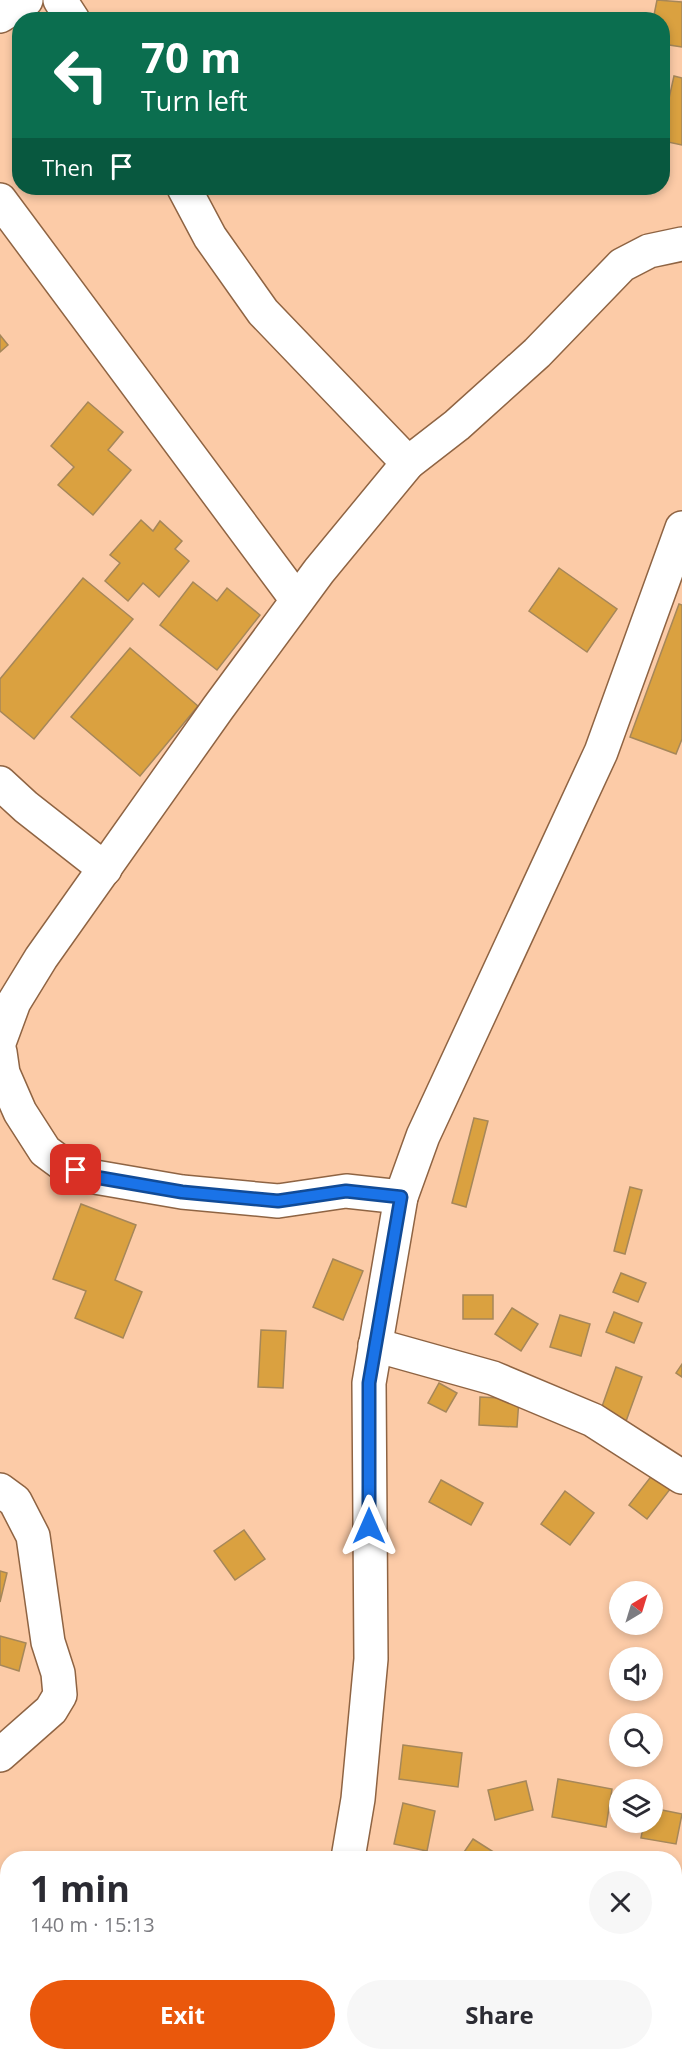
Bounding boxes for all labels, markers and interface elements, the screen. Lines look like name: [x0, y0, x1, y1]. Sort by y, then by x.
text: 70 m: [141, 28, 241, 85]
icon: left: [42, 36, 120, 114]
text: Turn left: [141, 82, 248, 119]
icon: arrive: [105, 150, 138, 183]
text: Then: [42, 152, 93, 182]
pin: [50, 1144, 101, 1195]
icon: arrive: [59, 1153, 92, 1186]
position arrow: [337, 1494, 401, 1558]
north arrow: [609, 1581, 663, 1635]
map controls: [609, 1581, 663, 1833]
button: sound: [609, 1647, 663, 1701]
button: search: [609, 1713, 663, 1767]
button: layers: [609, 1779, 663, 1833]
text: 1 min: [30, 1864, 130, 1913]
button: close: [589, 1871, 652, 1934]
text: 140 m · 15:13: [30, 1911, 155, 1938]
button: Exit: [30, 1980, 335, 2049]
button: Share: [347, 1980, 652, 2049]

